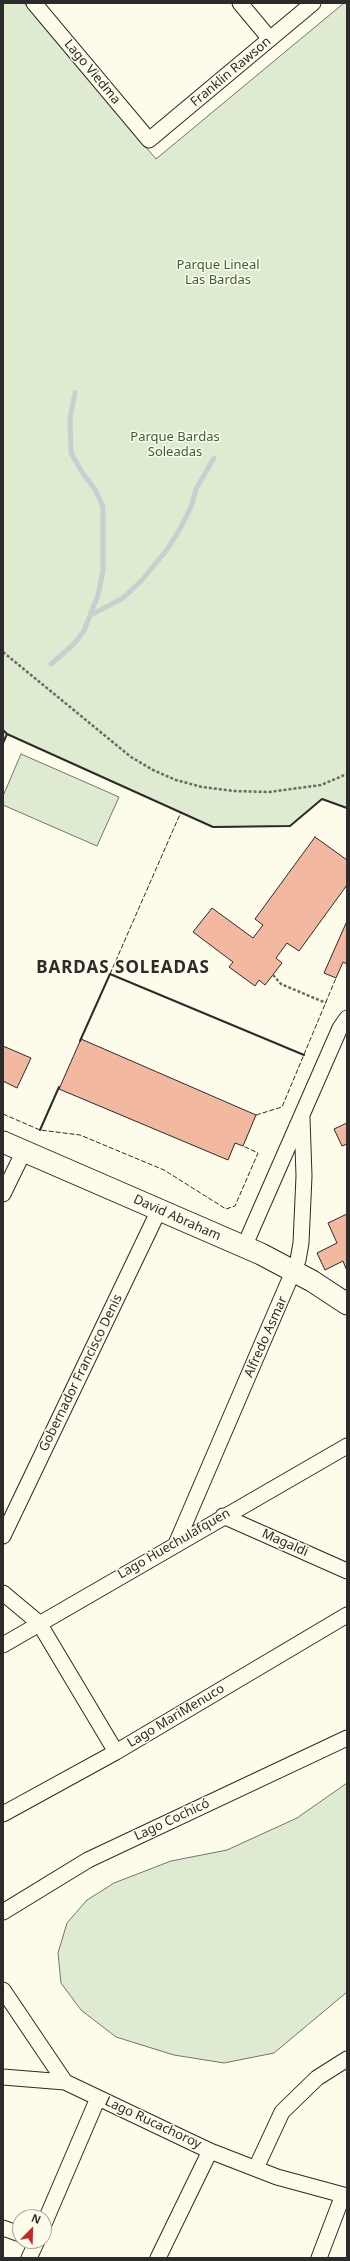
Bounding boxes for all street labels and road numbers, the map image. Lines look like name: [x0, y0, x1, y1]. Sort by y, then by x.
street label: Franklin Rawson: [188, 34, 274, 110]
street label: Lago Viedma: [61, 37, 123, 107]
street label: David Abraham: [131, 1192, 223, 1244]
street label: Gobernador Francisco Denis: [36, 1292, 126, 1454]
street label: Alfredo Asmar: [241, 1294, 291, 1380]
street label: Lago Huechulafquen: [115, 1505, 233, 1583]
street label: Magaldi: [259, 1526, 311, 1560]
street label: Lago MariMenuco: [125, 1681, 227, 1751]
street label: Lago Cochicó: [132, 1796, 212, 1844]
street label: Lago Rucachoroy: [102, 2094, 204, 2152]

